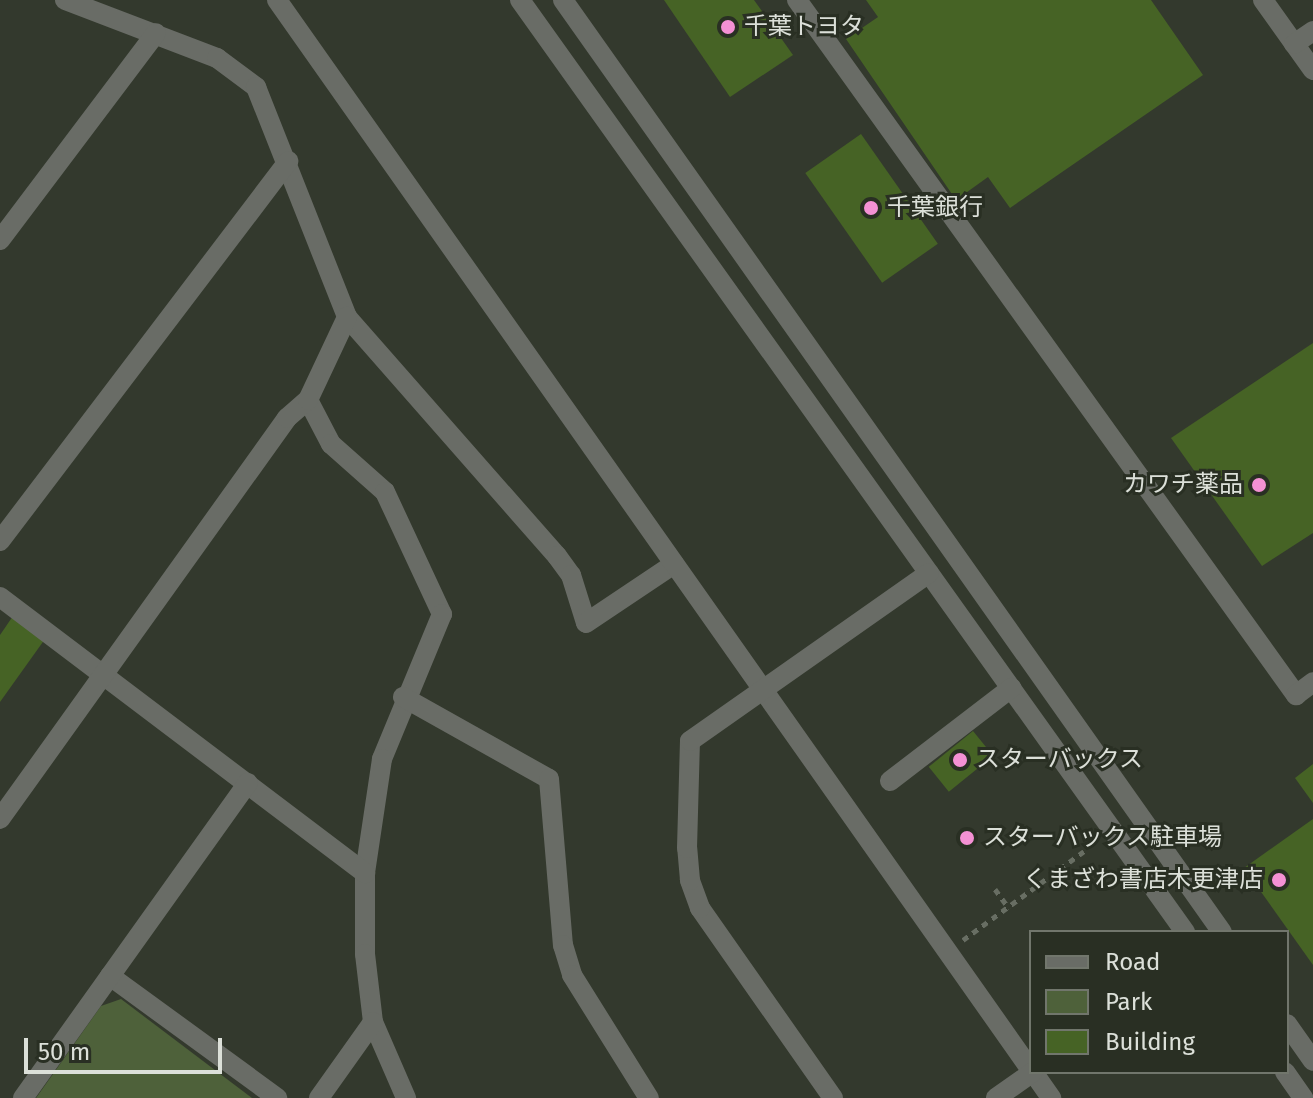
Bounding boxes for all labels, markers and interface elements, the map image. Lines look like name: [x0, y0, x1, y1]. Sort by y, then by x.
place label: 千葉トヨタ: [744, 13, 864, 41]
marker: 千葉トヨタ: [719, 18, 737, 36]
place label: 千葉銀行: [887, 194, 983, 222]
marker: 千葉銀行: [862, 199, 880, 217]
place label: カワチ薬品: [1123, 471, 1243, 499]
marker: カワチ薬品: [1250, 476, 1268, 494]
place label: スターバックス: [976, 746, 1144, 774]
marker: スターバックス: [951, 751, 969, 769]
place label: スターバックス駐車場: [983, 824, 1223, 852]
marker: スターバックス駐車場: [958, 829, 976, 847]
place label: くまざわ書店木更津店: [1023, 866, 1263, 894]
marker: くまざわ書店木更津店: [1270, 871, 1288, 889]
legend: [1029, 930, 1289, 1074]
text: Road: [1105, 948, 1160, 976]
text: Park: [1105, 988, 1152, 1016]
scale bar: [28, 1022, 226, 1072]
text: Building: [1105, 1028, 1195, 1056]
text: 50 m: [38, 1038, 90, 1066]

